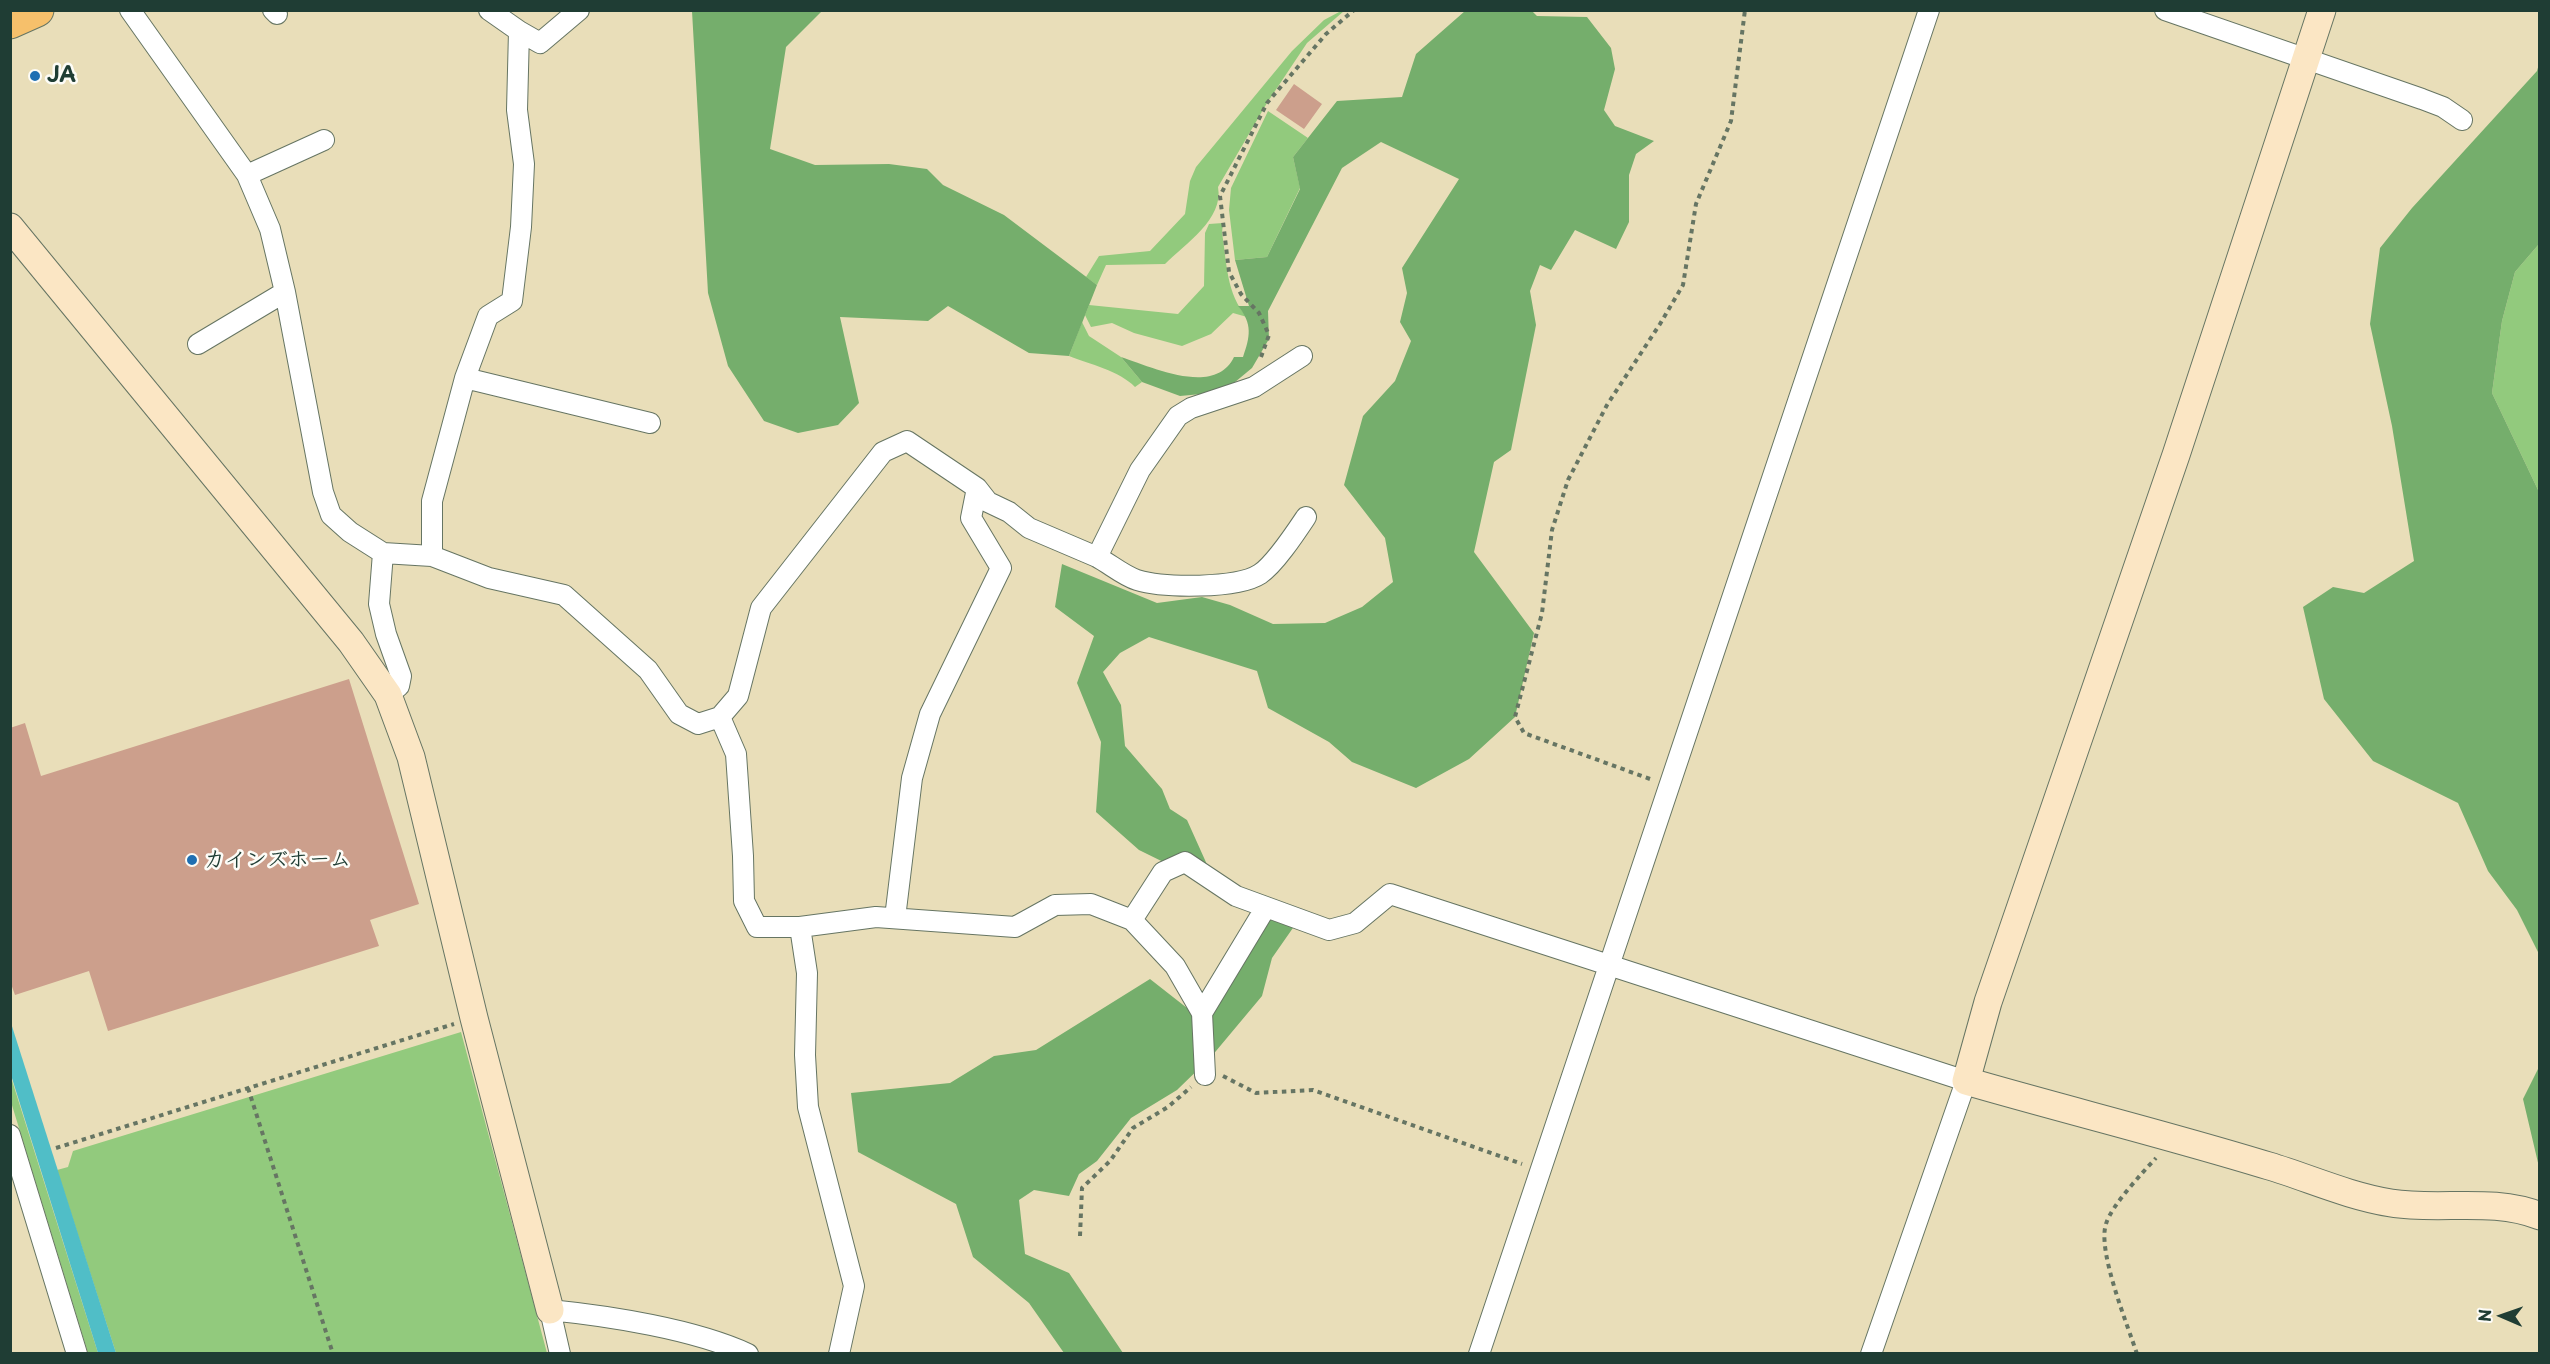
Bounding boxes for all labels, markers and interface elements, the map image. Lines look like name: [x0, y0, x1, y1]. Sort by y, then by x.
place label: JA: [47, 63, 76, 89]
marker: JA: [28, 69, 42, 83]
place label: カインズホーム: [204, 847, 351, 873]
marker: カインズホーム: [185, 853, 199, 867]
north arrow: [2472, 1286, 2532, 1346]
text: N: [2472, 1309, 2496, 1322]

